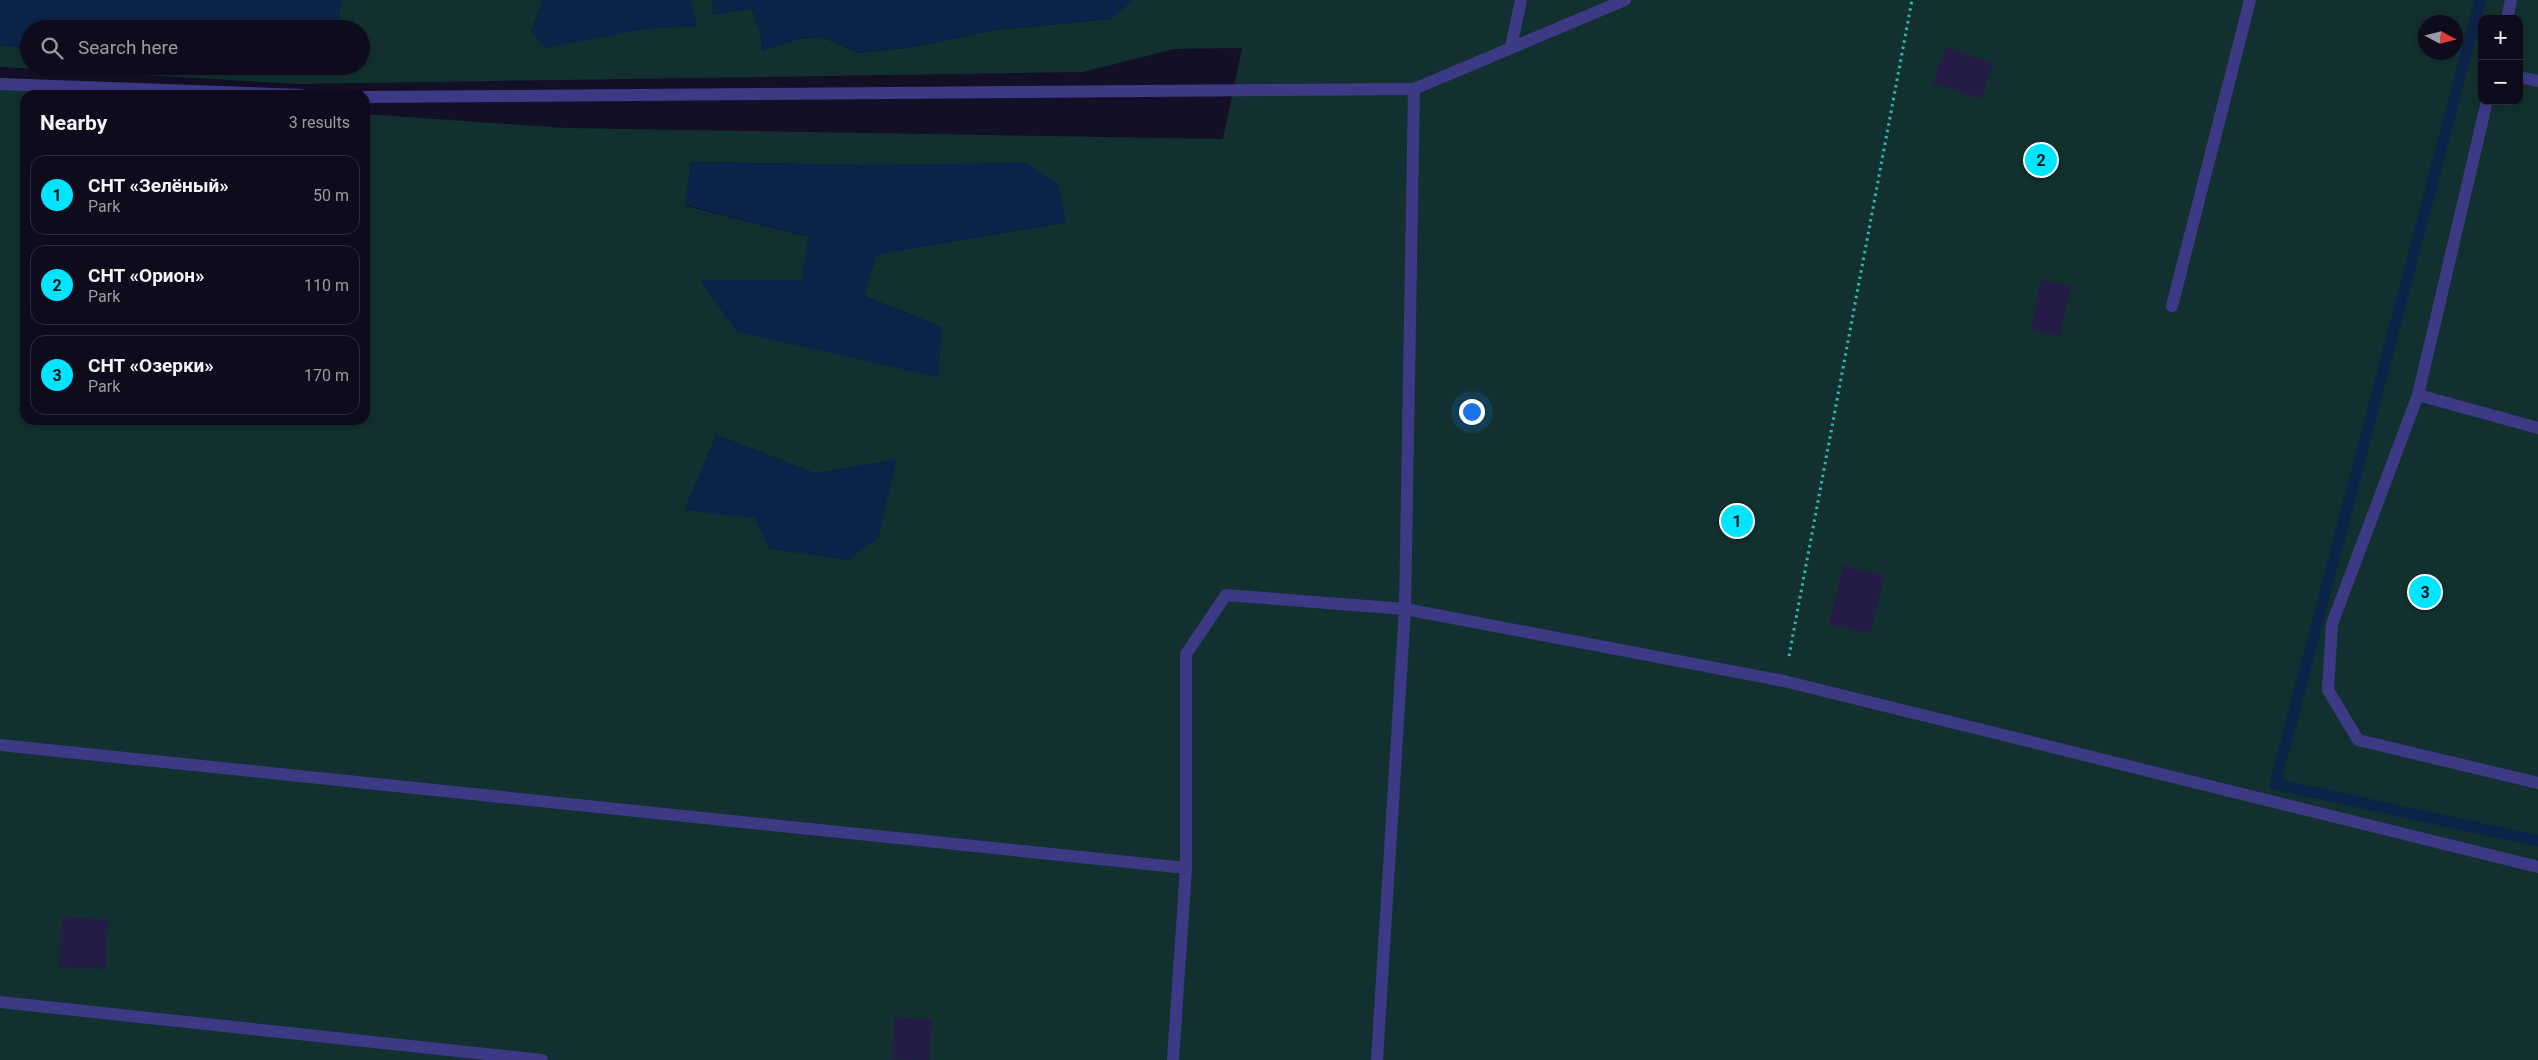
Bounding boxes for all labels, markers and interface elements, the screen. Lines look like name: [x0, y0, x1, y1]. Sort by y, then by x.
north arrow: [2418, 15, 2463, 60]
map controls: [2478, 15, 2523, 105]
button: +: [2478, 15, 2523, 60]
search box: [20, 20, 370, 75]
icon: search: [38, 34, 66, 62]
text: Search here: [78, 36, 178, 59]
button: −: [2478, 60, 2523, 105]
text: Nearby: [40, 111, 107, 135]
text: 3 results: [289, 113, 350, 132]
pin: 2: [2025, 141, 2057, 179]
text: СНТ «Зелёный»: [88, 174, 229, 197]
text: 1: [52, 186, 62, 205]
text: 50 m: [313, 186, 349, 205]
text: Park: [88, 197, 120, 216]
text: СНТ «Орион»: [88, 264, 205, 287]
text: 2: [52, 276, 62, 295]
text: 110 m: [304, 276, 349, 295]
text: Park: [88, 287, 120, 306]
text: СНТ «Озерки»: [88, 354, 214, 377]
text: 3: [52, 366, 62, 385]
text: 170 m: [304, 366, 349, 385]
text: Park: [88, 377, 120, 396]
your location: [1459, 399, 1485, 425]
pin: 1: [1721, 502, 1753, 540]
pin: 3: [2409, 573, 2441, 611]

